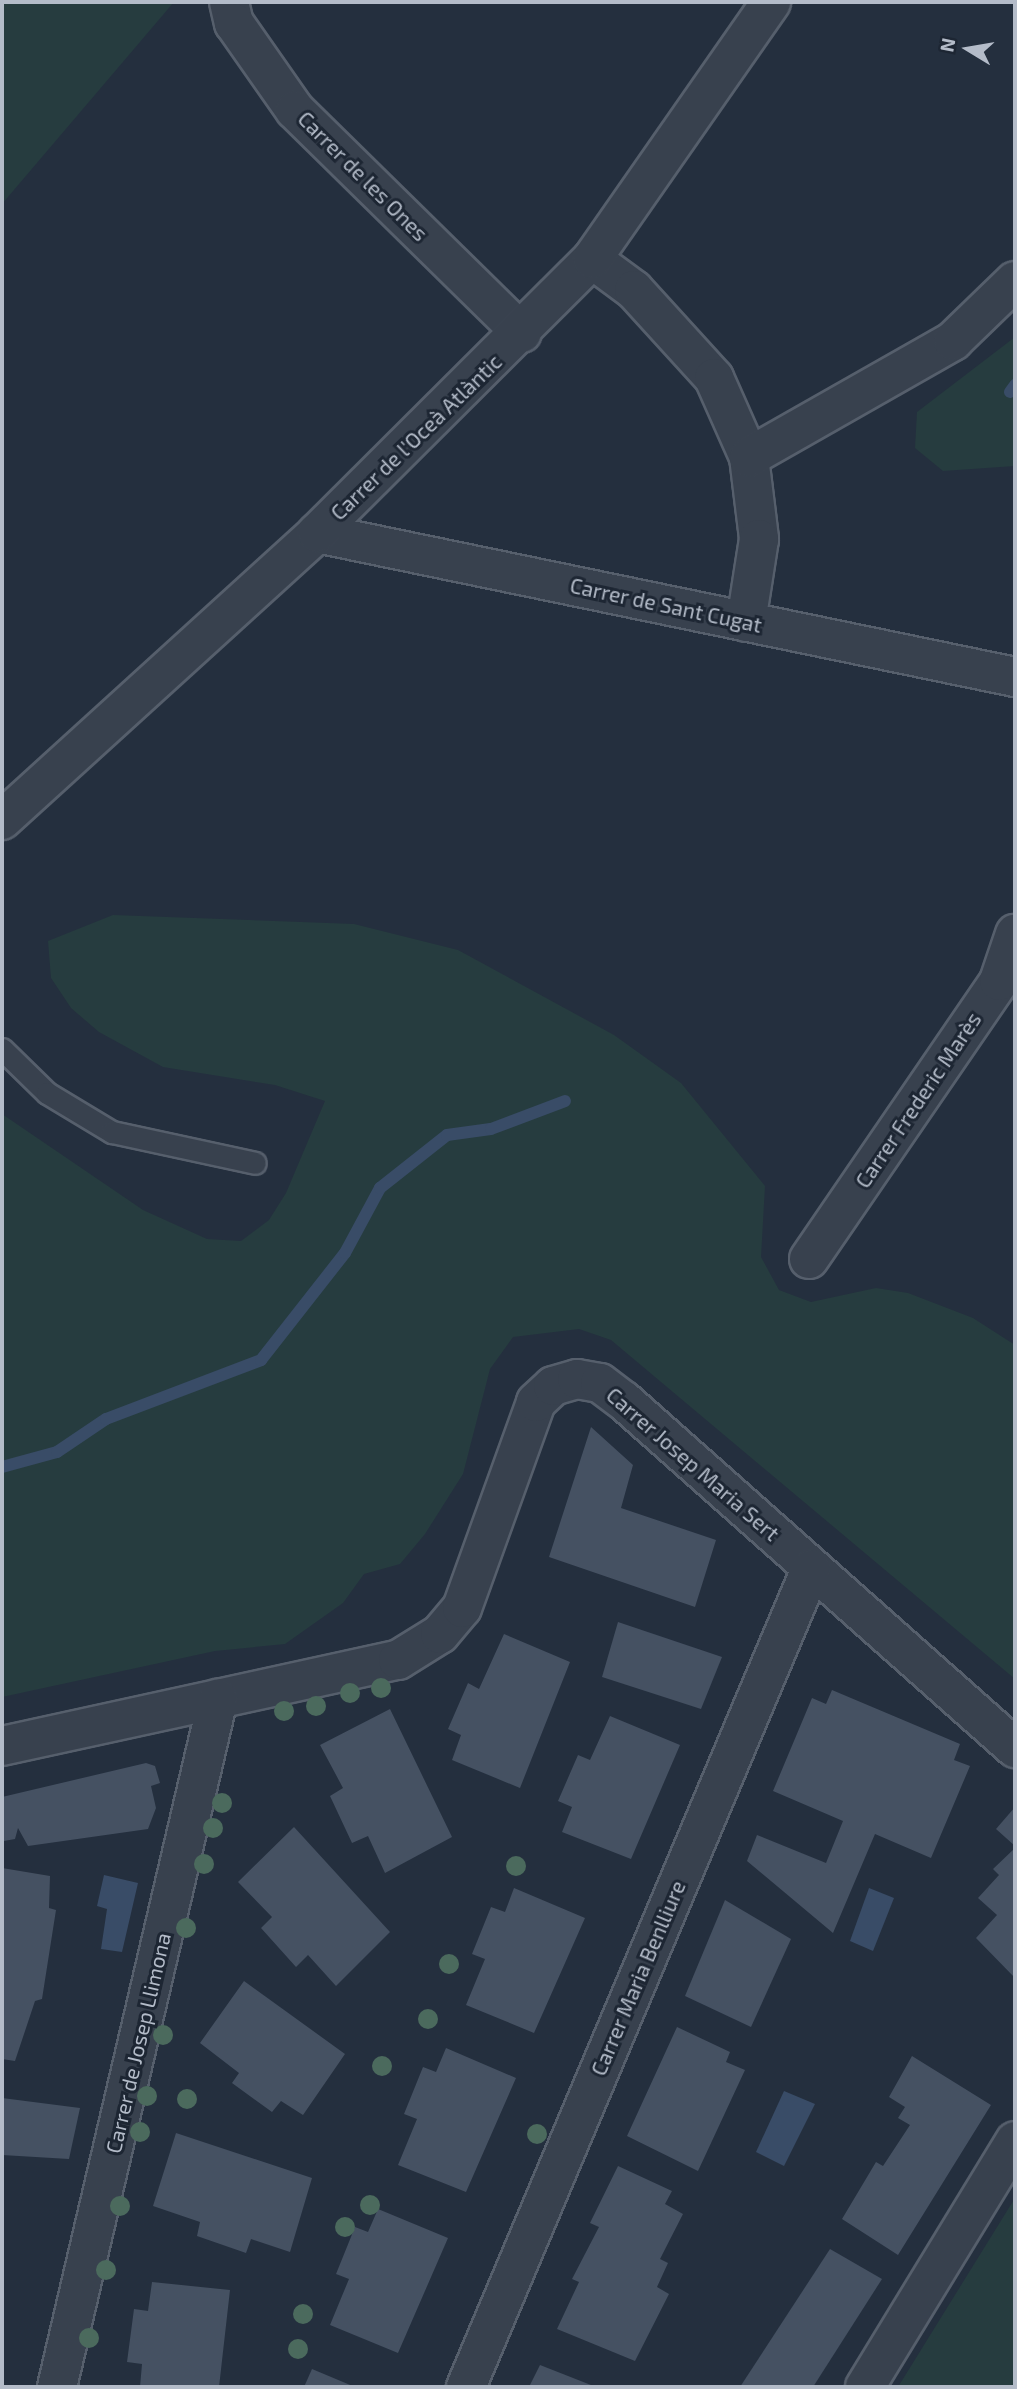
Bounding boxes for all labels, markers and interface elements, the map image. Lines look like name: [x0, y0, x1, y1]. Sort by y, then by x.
north arrow: [933, 14, 1003, 84]
text: N: [934, 36, 959, 54]
street label: Carrer de les Ones: [293, 106, 433, 246]
street label: Carrer de l'Oceà Atlàntic: [325, 349, 507, 525]
street label: Carrer de Sant Cugat: [568, 572, 764, 638]
street label: Carrer Frederic Marès: [850, 1007, 986, 1193]
street label: Carrer Josep Maria Sert: [601, 1382, 785, 1546]
street label: Carrer Maria Benlliure: [585, 1877, 691, 2079]
street label: Carrer de Josep Llimona: [100, 1930, 176, 2156]

